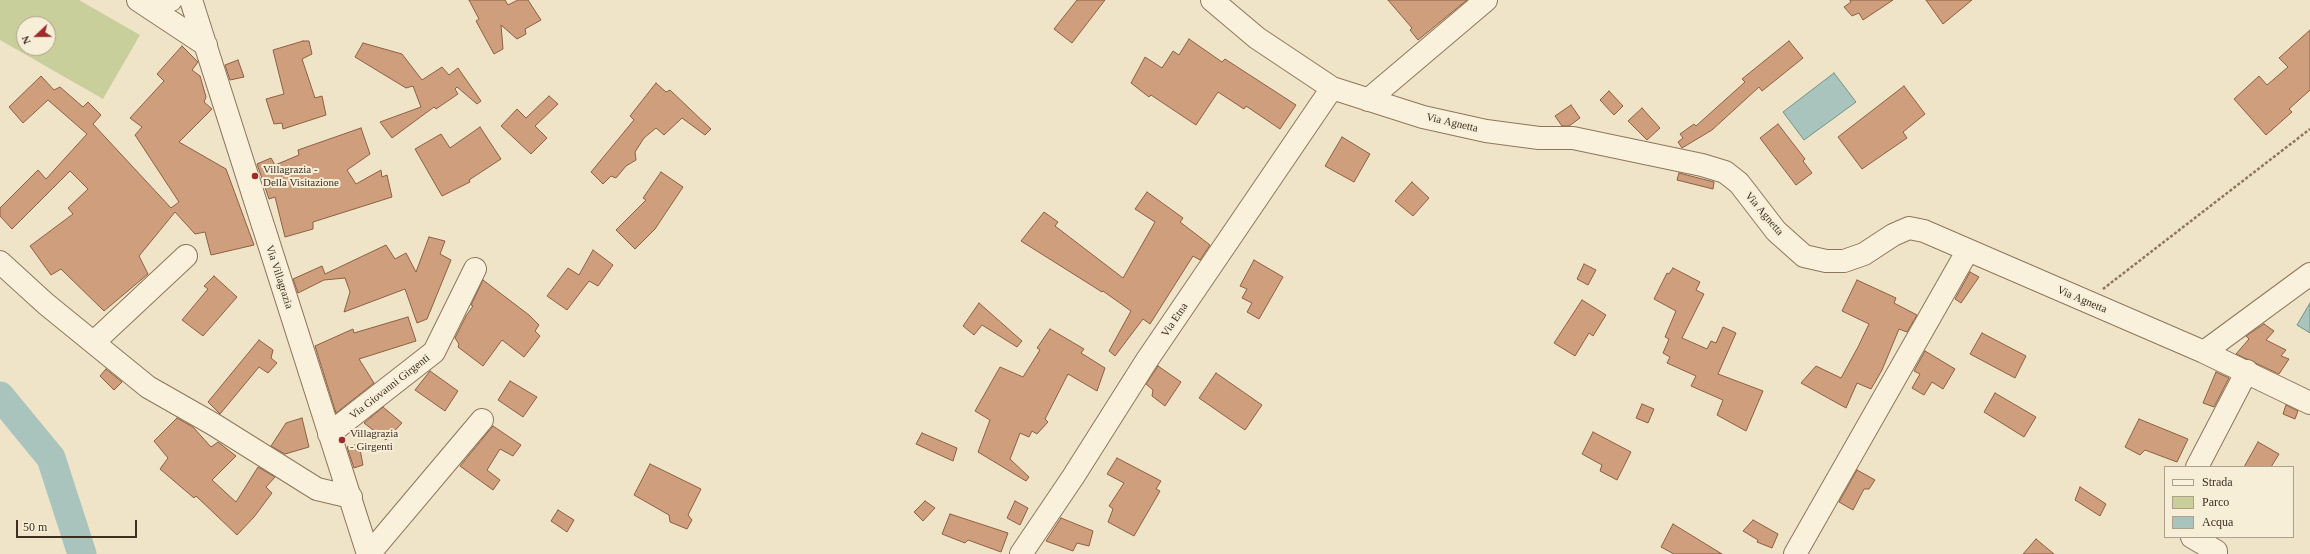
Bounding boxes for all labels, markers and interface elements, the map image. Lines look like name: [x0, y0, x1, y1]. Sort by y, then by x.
north arrow: [16, 16, 56, 56]
text: N: [19, 34, 33, 46]
street label: Via Agnetta: [1425, 111, 1479, 135]
place label: Villagrazia - Della Visitazione: [263, 163, 339, 189]
marker: Villagrazia - Della Visitazione: [250, 171, 260, 181]
street label: Via Agnetta: [1742, 190, 1786, 238]
street label: Via Villagrazia: [262, 243, 296, 311]
street label: Via Agnetta: [2055, 284, 2109, 316]
street label: Via Etna: [1159, 301, 1191, 339]
street label: Via Giovanni Girgenti: [347, 352, 433, 422]
place label: Villagrazia - Girgenti: [350, 427, 398, 453]
marker: Villagrazia - Girgenti: [337, 435, 347, 445]
legend: [2164, 466, 2294, 538]
text: Strada: [2202, 475, 2233, 489]
text: Parco: [2202, 495, 2229, 509]
scale bar: [18, 512, 139, 538]
text: Acqua: [2202, 515, 2233, 529]
text: 50 m: [23, 520, 47, 534]

